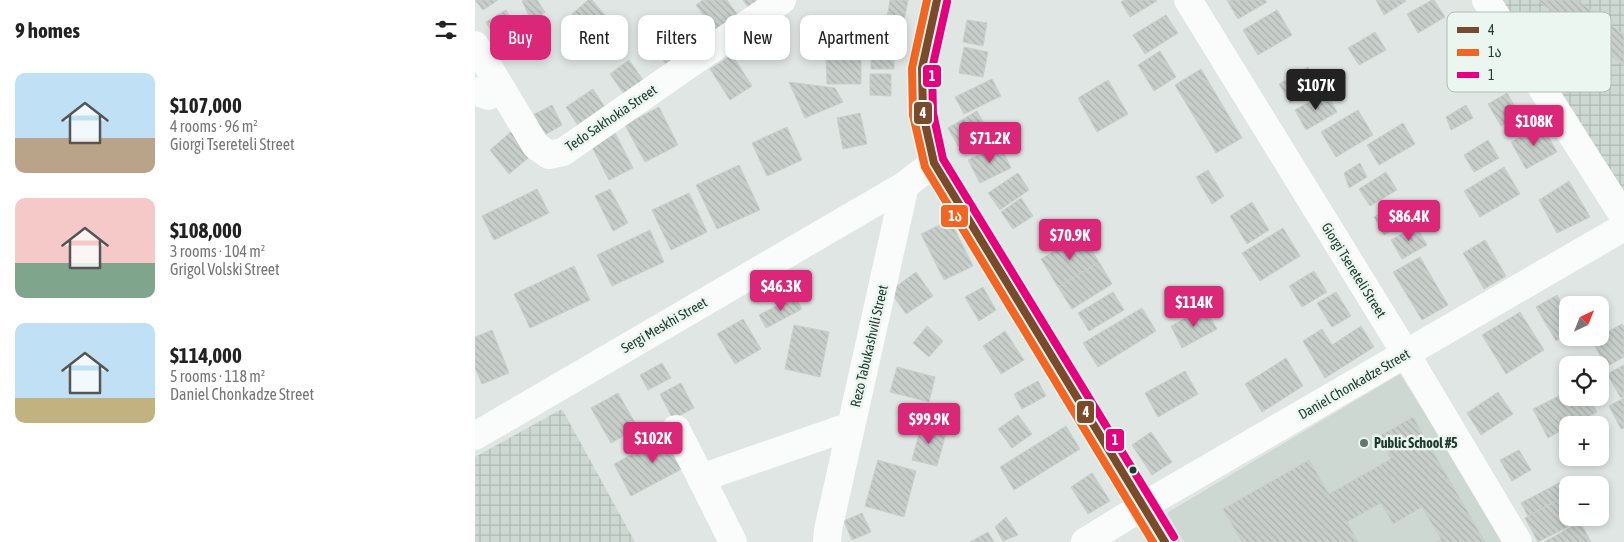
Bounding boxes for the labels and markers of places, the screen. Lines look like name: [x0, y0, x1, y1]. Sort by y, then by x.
pin: $107K: [1281, 68, 1351, 111]
pin: $108K: [1499, 104, 1569, 147]
pin: $71.2K: [949, 121, 1031, 164]
pin: $86.4K: [1368, 200, 1450, 242]
pin: $70.9K: [1029, 218, 1111, 261]
pin: $46.3K: [740, 270, 822, 312]
pin: $114K: [1159, 286, 1229, 328]
pin: $99.9K: [888, 402, 970, 445]
pin: $102K: [618, 422, 688, 464]
place label: Public School #5: [1374, 435, 1458, 451]
marker: Public School #5: [1358, 437, 1370, 449]
unlabelled marker: [1128, 465, 1138, 475]

